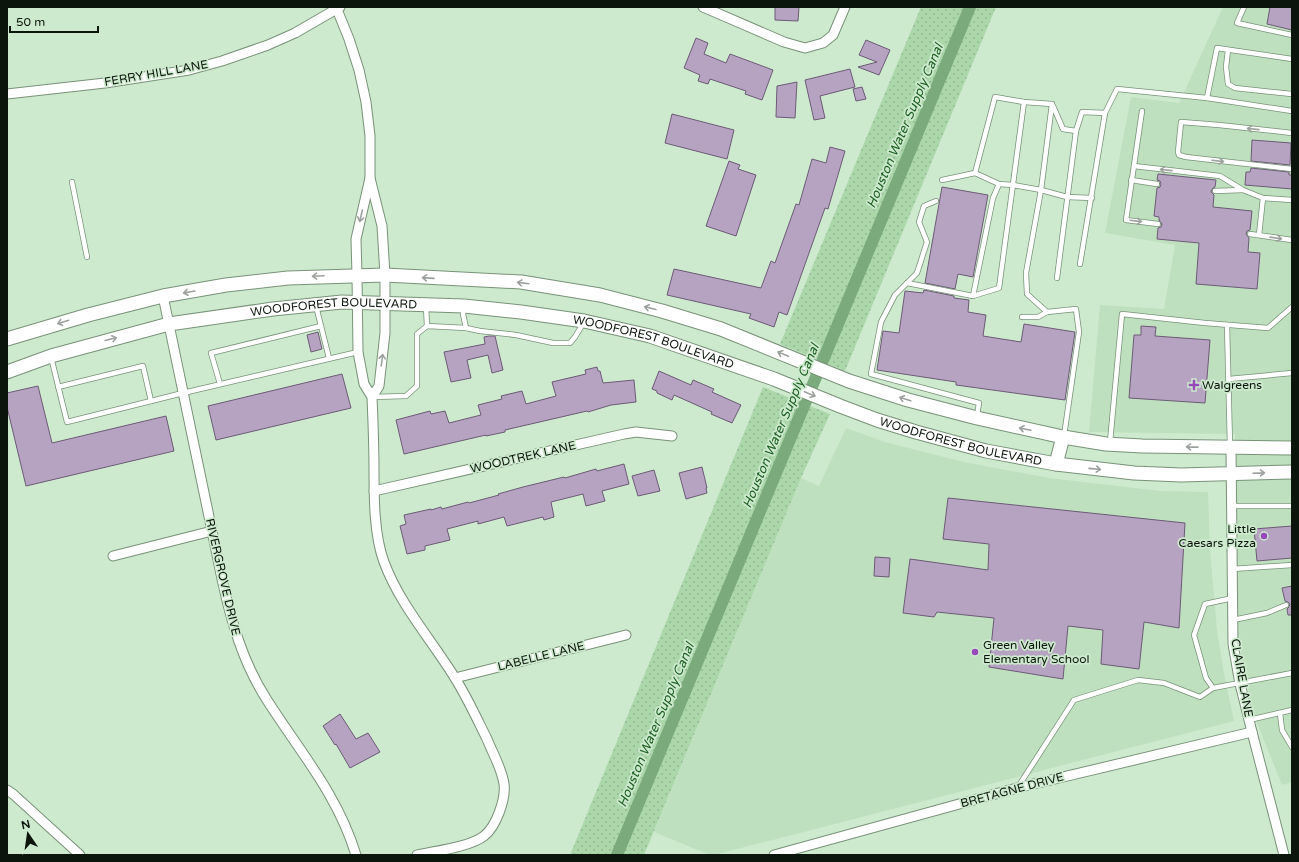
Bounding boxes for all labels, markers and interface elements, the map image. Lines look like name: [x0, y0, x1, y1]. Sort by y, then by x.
scale bar: [10, 8, 98, 34]
text: 50 m: [16, 15, 45, 29]
water label: Houston Water Supply Canal: [863, 40, 948, 210]
street label: FERRY HILL LANE: [103, 57, 209, 89]
one-way arrow: [1247, 125, 1260, 132]
one-way arrow: [1211, 157, 1224, 165]
one-way arrow: [1160, 166, 1173, 174]
one-way arrow: [357, 209, 365, 222]
one-way arrow: [1129, 218, 1142, 225]
one-way arrow: [1269, 234, 1282, 242]
one-way arrow: [312, 273, 325, 280]
one-way arrow: [422, 274, 435, 281]
one-way arrow: [517, 279, 530, 287]
one-way arrow: [183, 288, 196, 296]
street label: WOODFOREST BOULEVARD: [249, 295, 417, 319]
one-way arrow: [644, 304, 657, 312]
street label: WOODFOREST BOULEVARD: [572, 312, 736, 372]
one-way arrow: [56, 319, 69, 326]
one-way arrow: [104, 335, 117, 342]
water label: Houston Water Supply Canal: [739, 340, 824, 510]
one-way arrow: [778, 349, 790, 357]
one-way arrow: [378, 354, 386, 367]
place label: Walgreens: [1202, 378, 1262, 392]
marker: Walgreens: [1189, 380, 1199, 390]
one-way arrow: [804, 391, 816, 398]
one-way arrow: [899, 395, 912, 402]
street label: WOODFOREST BOULEVARD: [878, 414, 1043, 468]
one-way arrow: [1019, 424, 1032, 432]
street label: WOODTREK LANE: [469, 438, 577, 476]
one-way arrow: [1186, 443, 1199, 451]
one-way arrow: [1088, 465, 1101, 472]
one-way arrow: [1252, 470, 1265, 477]
street label: RIVERGROVE DRIVE: [203, 517, 243, 637]
place label: Little Caesars Pizza: [1178, 522, 1256, 550]
marker: Little Caesars Pizza: [1259, 531, 1269, 541]
street label: LABELLE LANE: [496, 638, 586, 674]
place label: Green Valley Elementary School: [983, 638, 1090, 666]
street label: CLAIRE LANE: [1228, 638, 1256, 719]
water label: Houston Water Supply Canal: [614, 639, 699, 809]
marker: Green Valley Elementary School: [970, 647, 980, 657]
street label: BRETAGNE DRIVE: [959, 769, 1065, 811]
north arrow: [8, 814, 48, 854]
text: N: [20, 817, 32, 832]

